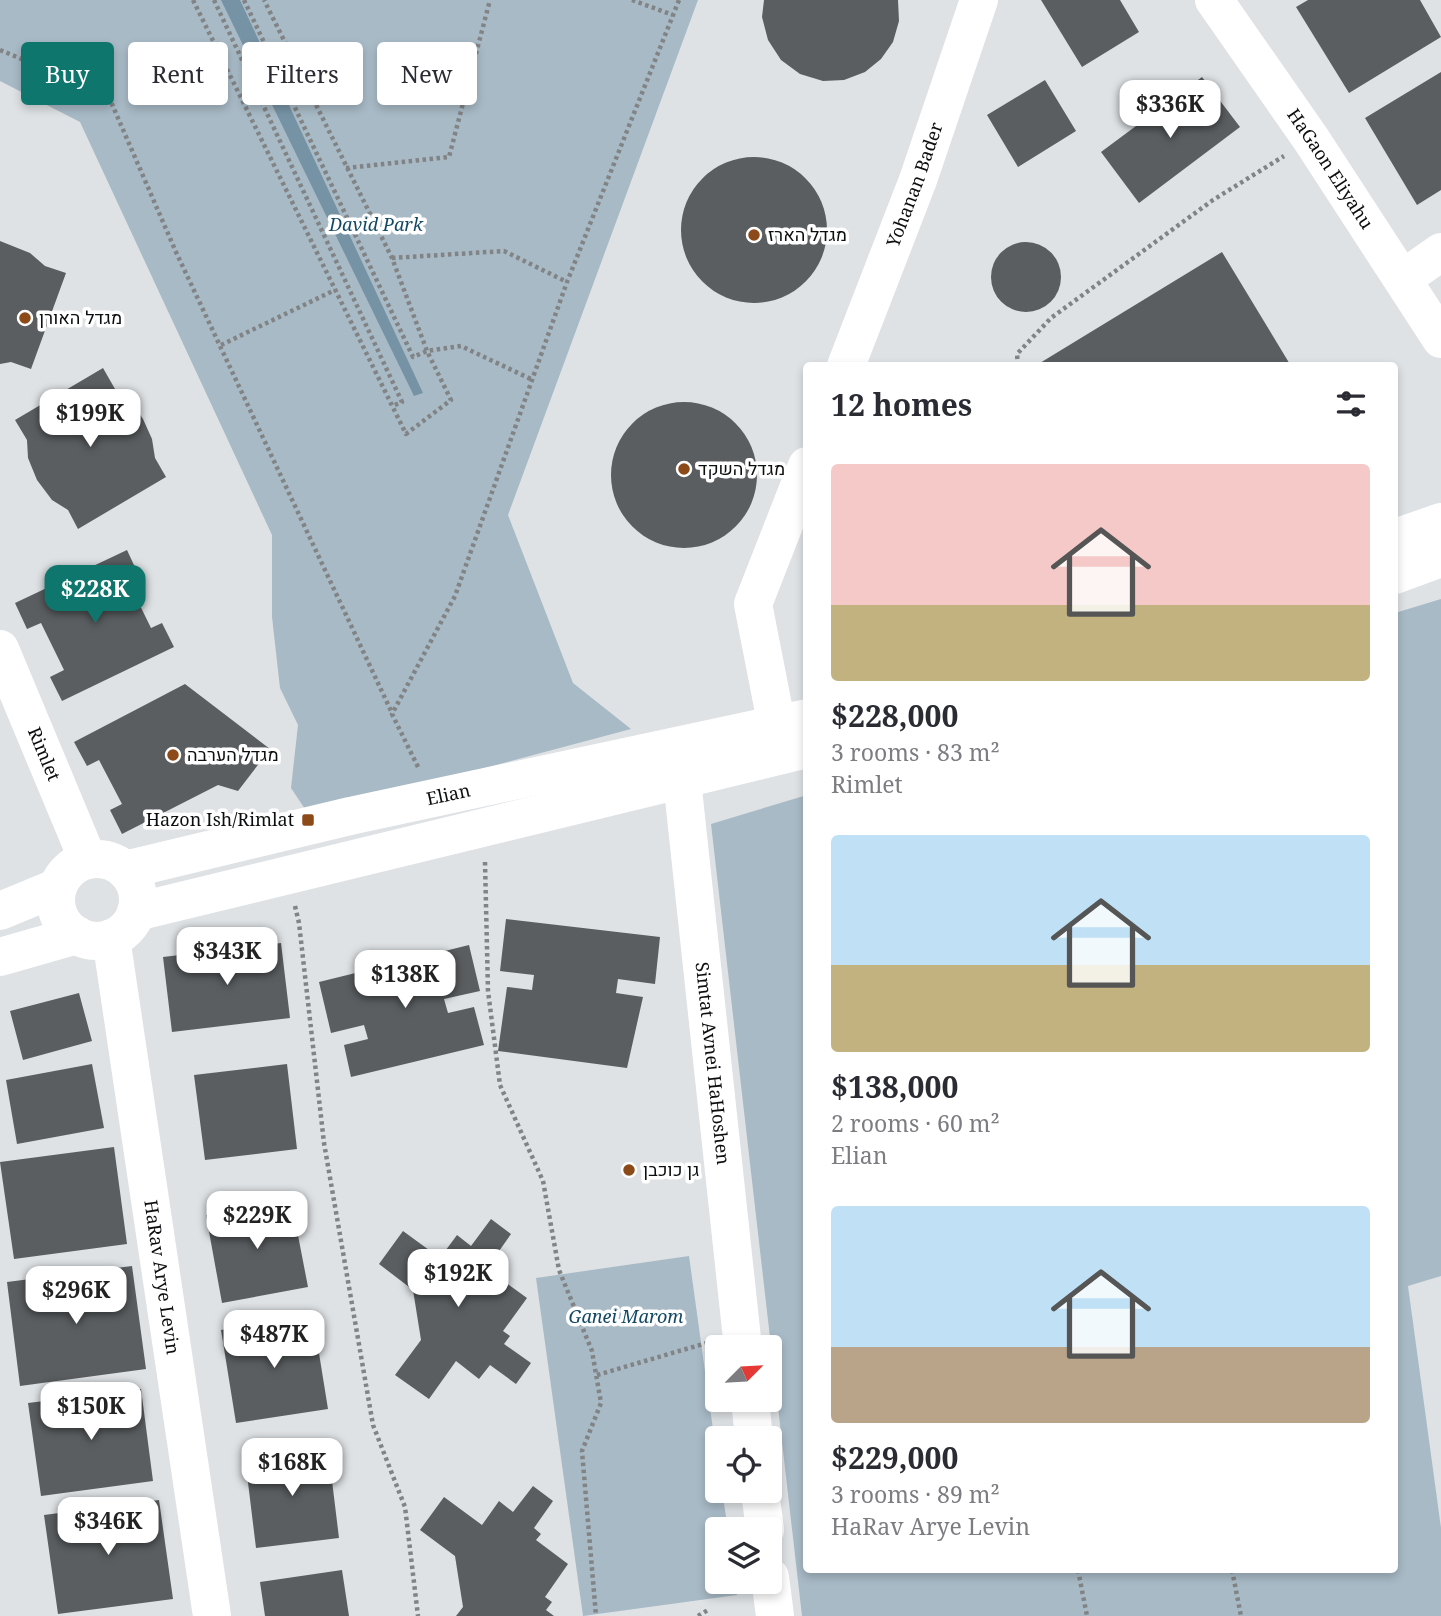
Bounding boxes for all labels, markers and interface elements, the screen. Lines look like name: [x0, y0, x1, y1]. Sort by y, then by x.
chip: Buy: [21, 42, 114, 105]
chip: Rent: [128, 42, 228, 105]
chip: Filters: [242, 42, 363, 105]
chip: New: [377, 42, 477, 105]
pin: $336K: [1121, 80, 1219, 140]
text: $336K: [1136, 87, 1204, 119]
street label: HaGaon Eliyahu: [1282, 103, 1380, 234]
street label: Yohanan Bader: [880, 118, 948, 251]
park label: David Park: [328, 212, 424, 236]
place label: מגדל הארז: [768, 222, 847, 246]
marker: מגדל הארז: [746, 227, 762, 243]
place label: מגדל האורן: [39, 305, 122, 329]
marker: מגדל האורן: [17, 310, 33, 326]
text: 12 homes: [831, 384, 972, 425]
icon: filters: [1332, 385, 1370, 423]
pin: $199K: [41, 390, 139, 449]
text: $199K: [56, 396, 124, 428]
place label: מגדל השקד: [698, 456, 785, 480]
marker: מגדל השקד: [676, 461, 692, 477]
icon: home: [1038, 509, 1164, 635]
pin: $228K: [46, 566, 144, 625]
text: $228K: [61, 572, 129, 604]
text: $228,000: [831, 695, 958, 736]
street label: Rimlet: [23, 723, 67, 784]
text: 3 rooms · 83 m²: [831, 736, 1000, 768]
place label: מגדל הערבה: [187, 742, 279, 766]
marker: מגדל הערבה: [165, 747, 181, 763]
text: Rimlet: [831, 768, 903, 800]
street label: Elian: [424, 777, 473, 810]
place label: Hazon Ish/Rimlat: [146, 807, 294, 831]
marker: Hazon Ish/Rimlat: [300, 812, 316, 828]
icon: home: [1038, 880, 1164, 1006]
pin: $343K: [178, 928, 276, 987]
text: $343K: [193, 934, 261, 966]
pin: $138K: [356, 950, 454, 1010]
text: $138K: [371, 957, 439, 989]
street label: Simtat Avnei HaHoshen: [691, 961, 736, 1166]
text: $138,000: [831, 1066, 958, 1107]
text: 2 rooms · 60 m²: [831, 1107, 1000, 1139]
text: Elian: [831, 1139, 888, 1171]
place label: גן כוכבן: [643, 1157, 699, 1181]
marker: גן כוכבן: [621, 1162, 637, 1178]
pin: $229K: [208, 1192, 306, 1251]
street label: HaRav Arye Levin: [139, 1198, 186, 1356]
text: $229K: [223, 1198, 291, 1230]
pin: $192K: [409, 1250, 507, 1309]
icon: home: [1038, 1251, 1164, 1377]
text: $192K: [424, 1256, 492, 1288]
pin: $296K: [27, 1266, 125, 1326]
text: $296K: [42, 1273, 110, 1305]
park label: Ganei Marom: [569, 1304, 683, 1328]
pin: $487K: [225, 1310, 323, 1370]
text: $487K: [240, 1317, 308, 1349]
north arrow: [705, 1335, 782, 1412]
map controls: [705, 1335, 782, 1594]
pin: $150K: [42, 1382, 140, 1442]
text: $150K: [57, 1389, 125, 1421]
button: locate: [705, 1426, 782, 1503]
text: $229,000: [831, 1437, 958, 1478]
pin: $168K: [243, 1438, 341, 1498]
text: $168K: [258, 1445, 326, 1477]
text: 3 rooms · 89 m²: [831, 1478, 1000, 1510]
pin: $346K: [59, 1498, 157, 1557]
text: $346K: [74, 1504, 142, 1536]
text: HaRav Arye Levin: [831, 1510, 1030, 1542]
button: layers: [705, 1517, 782, 1594]

